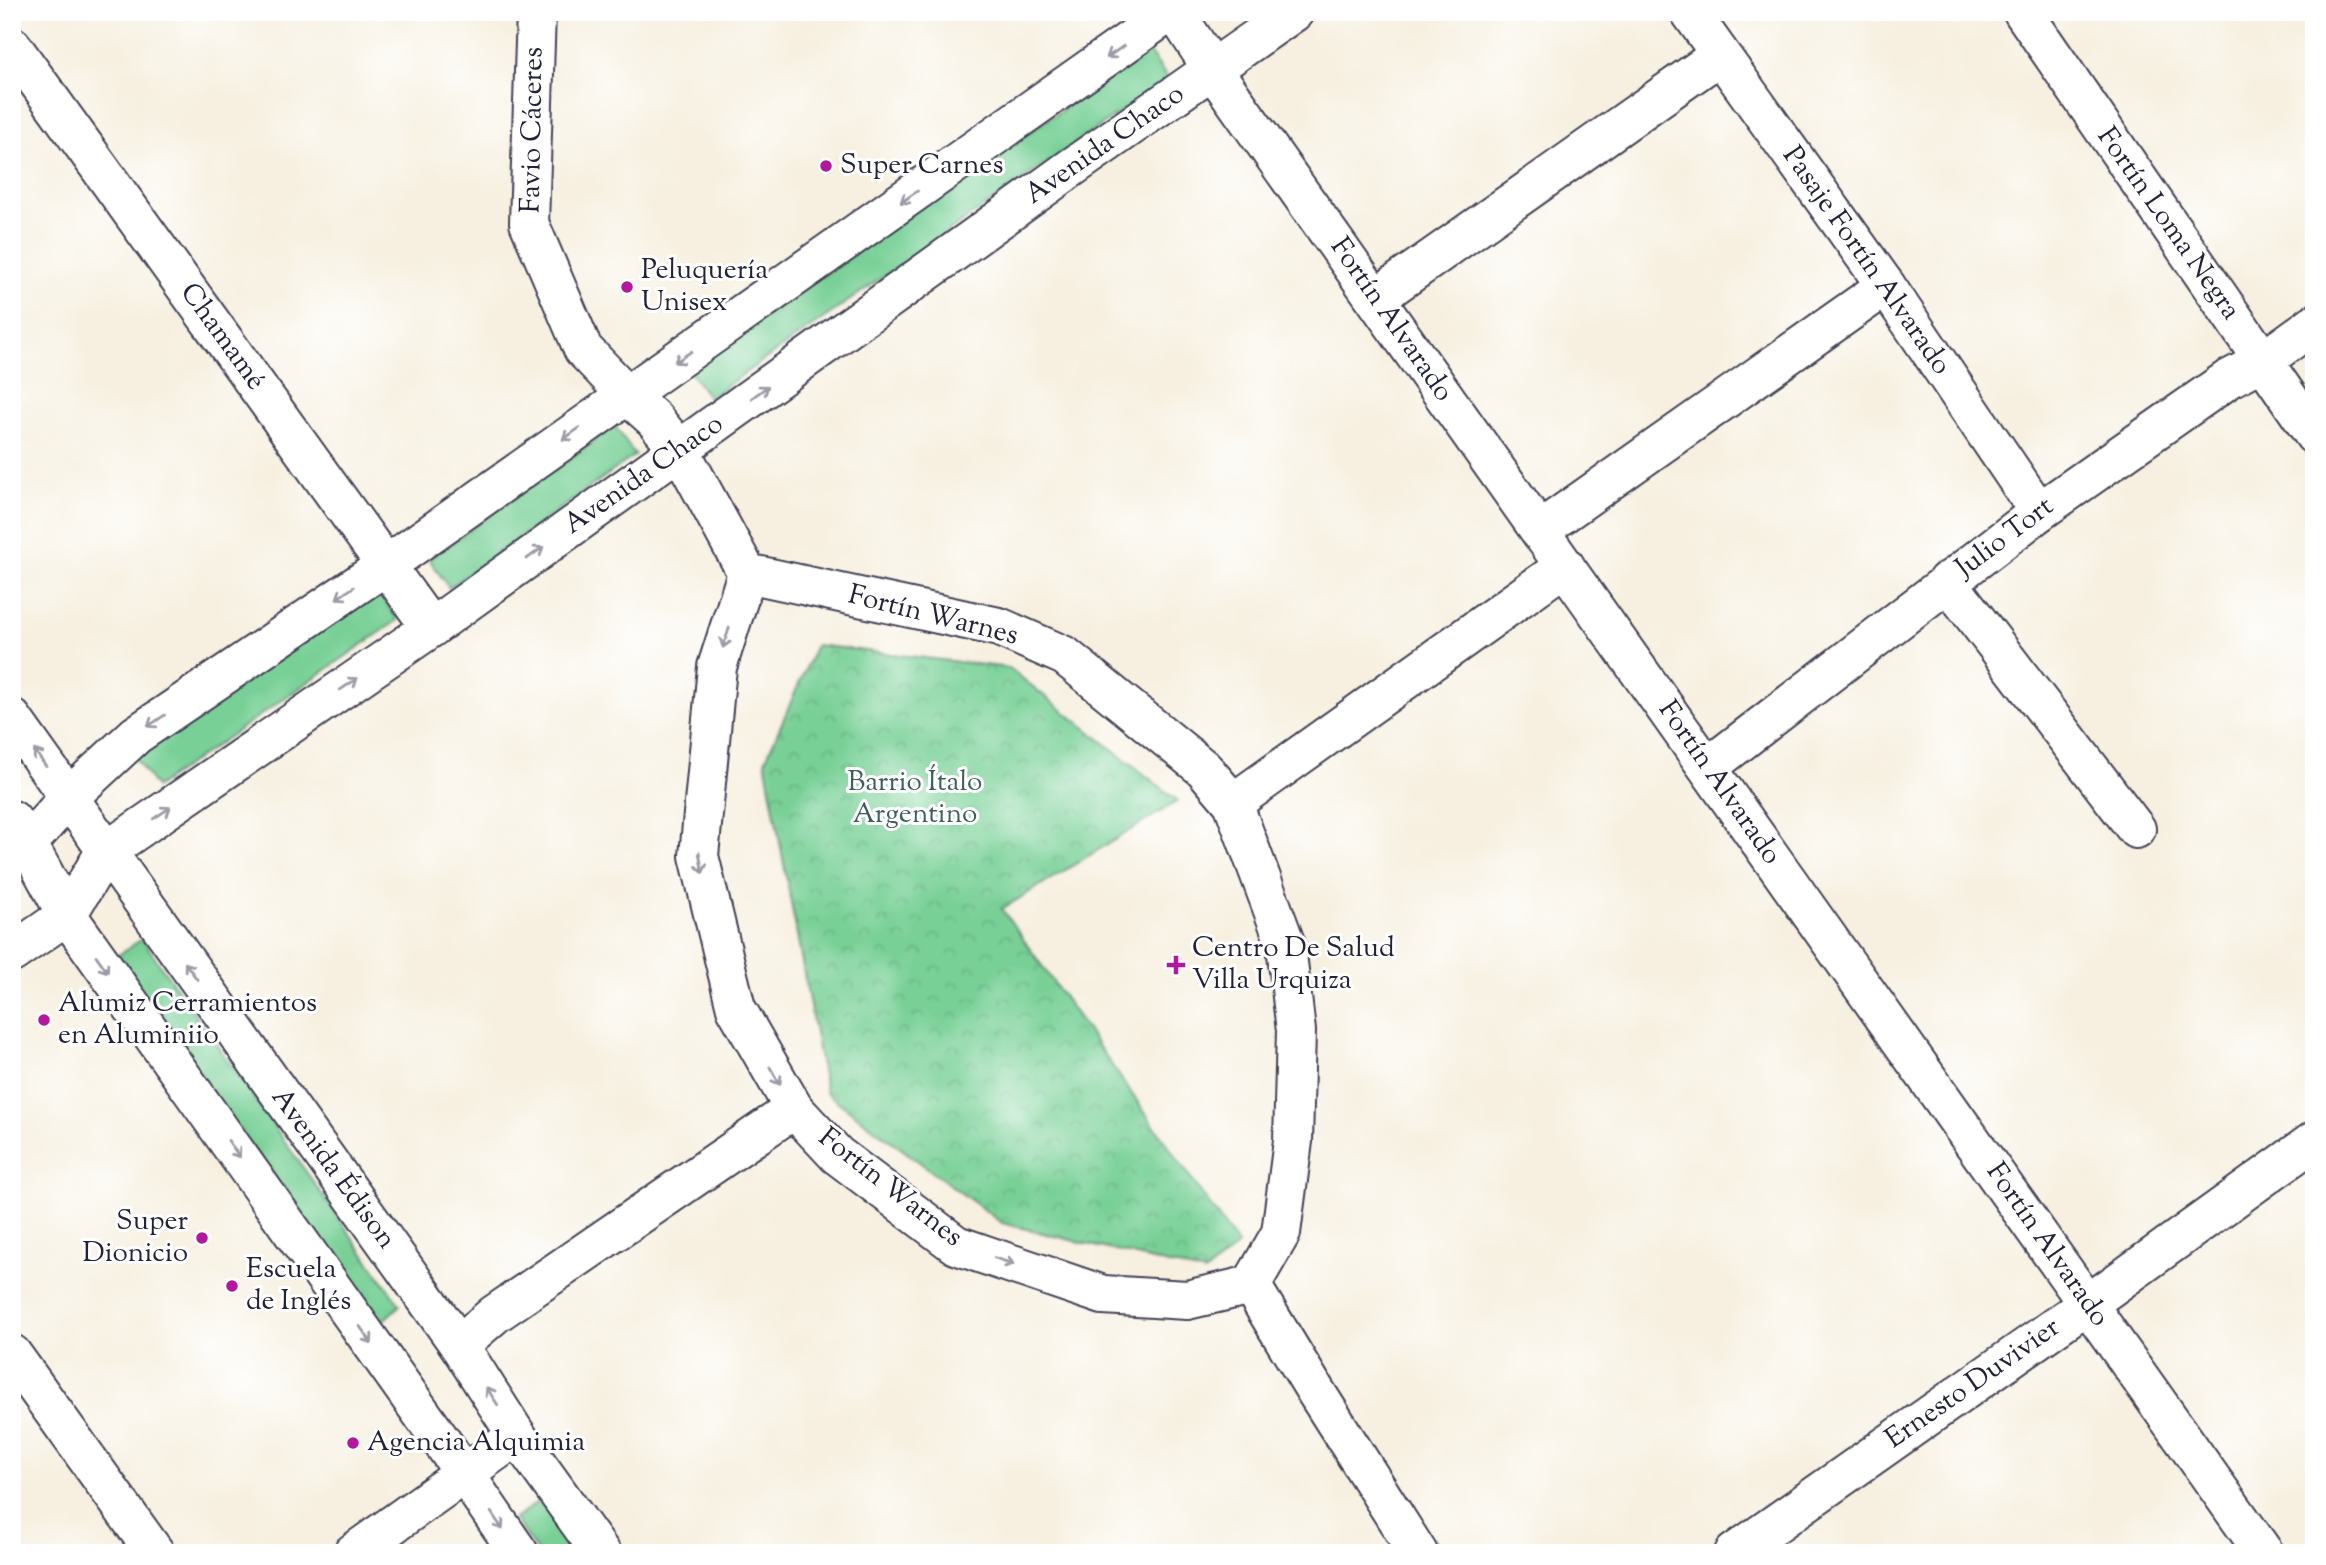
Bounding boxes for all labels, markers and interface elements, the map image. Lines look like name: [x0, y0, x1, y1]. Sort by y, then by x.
one-way arrow: [1106, 45, 1125, 59]
street label: Favio Cáceres: [512, 47, 554, 213]
street label: Avenida Chaco: [1017, 75, 1193, 215]
street label: Fortín Loma Negra: [2086, 119, 2250, 329]
street label: Pasaje Fortín Alvarado: [1772, 139, 1960, 383]
place label: Super Carnes: [840, 146, 1003, 186]
marker: Super Carnes: [818, 158, 834, 174]
one-way arrow: [900, 190, 919, 205]
street label: Fortín Alvarado: [1319, 230, 1463, 410]
place label: Peluquería Unisex: [641, 251, 768, 323]
street label: Chamamé: [169, 275, 275, 399]
marker: Peluquería Unisex: [619, 279, 635, 295]
one-way arrow: [674, 350, 693, 364]
one-way arrow: [750, 385, 769, 400]
street label: Avenida Chaco: [556, 405, 732, 545]
one-way arrow: [562, 427, 581, 442]
street label: Julio Tort: [1946, 488, 2063, 589]
one-way arrow: [525, 546, 544, 560]
street label: Fortín Warnes: [844, 576, 1022, 656]
one-way arrow: [336, 586, 355, 600]
one-way arrow: [719, 627, 732, 649]
one-way arrow: [339, 677, 358, 692]
street label: Fortín Alvarado: [1647, 693, 1791, 873]
one-way arrow: [147, 714, 166, 728]
one-way arrow: [33, 749, 47, 768]
park label: Barrio Ítalo Argentino: [848, 763, 982, 835]
one-way arrow: [152, 806, 171, 820]
one-way arrow: [695, 851, 708, 874]
place label: Centro De Salud Villa Urquiza: [1192, 929, 1395, 1001]
one-way arrow: [94, 954, 109, 973]
marker: Centro De Salud Villa Urquiza: [1166, 955, 1186, 975]
one-way arrow: [184, 962, 198, 981]
place label: Alumiz Cerramientos en Aluminiio: [58, 984, 317, 1056]
marker: Alumiz Cerramientos en Aluminiio: [36, 1012, 52, 1028]
one-way arrow: [768, 1066, 782, 1086]
street label: Avenida Édison: [261, 1080, 405, 1258]
street label: Fortín Warnes: [809, 1119, 971, 1257]
one-way arrow: [226, 1139, 241, 1158]
street label: Fortín Alvarado: [1975, 1155, 2119, 1335]
place label: Super Dionicio: [83, 1202, 188, 1274]
marker: Super Dionicio: [194, 1230, 210, 1246]
place label: Escuela de Inglés: [246, 1250, 351, 1322]
one-way arrow: [993, 1255, 1015, 1268]
marker: Escuela de Inglés: [224, 1278, 240, 1294]
street label: Ernesto Duvivier: [1877, 1308, 2069, 1459]
one-way arrow: [359, 1325, 373, 1344]
one-way arrow: [485, 1387, 499, 1407]
place label: Agencia Alquimia: [367, 1423, 585, 1463]
marker: Agencia Alquimia: [345, 1435, 361, 1451]
one-way arrow: [490, 1510, 504, 1530]

